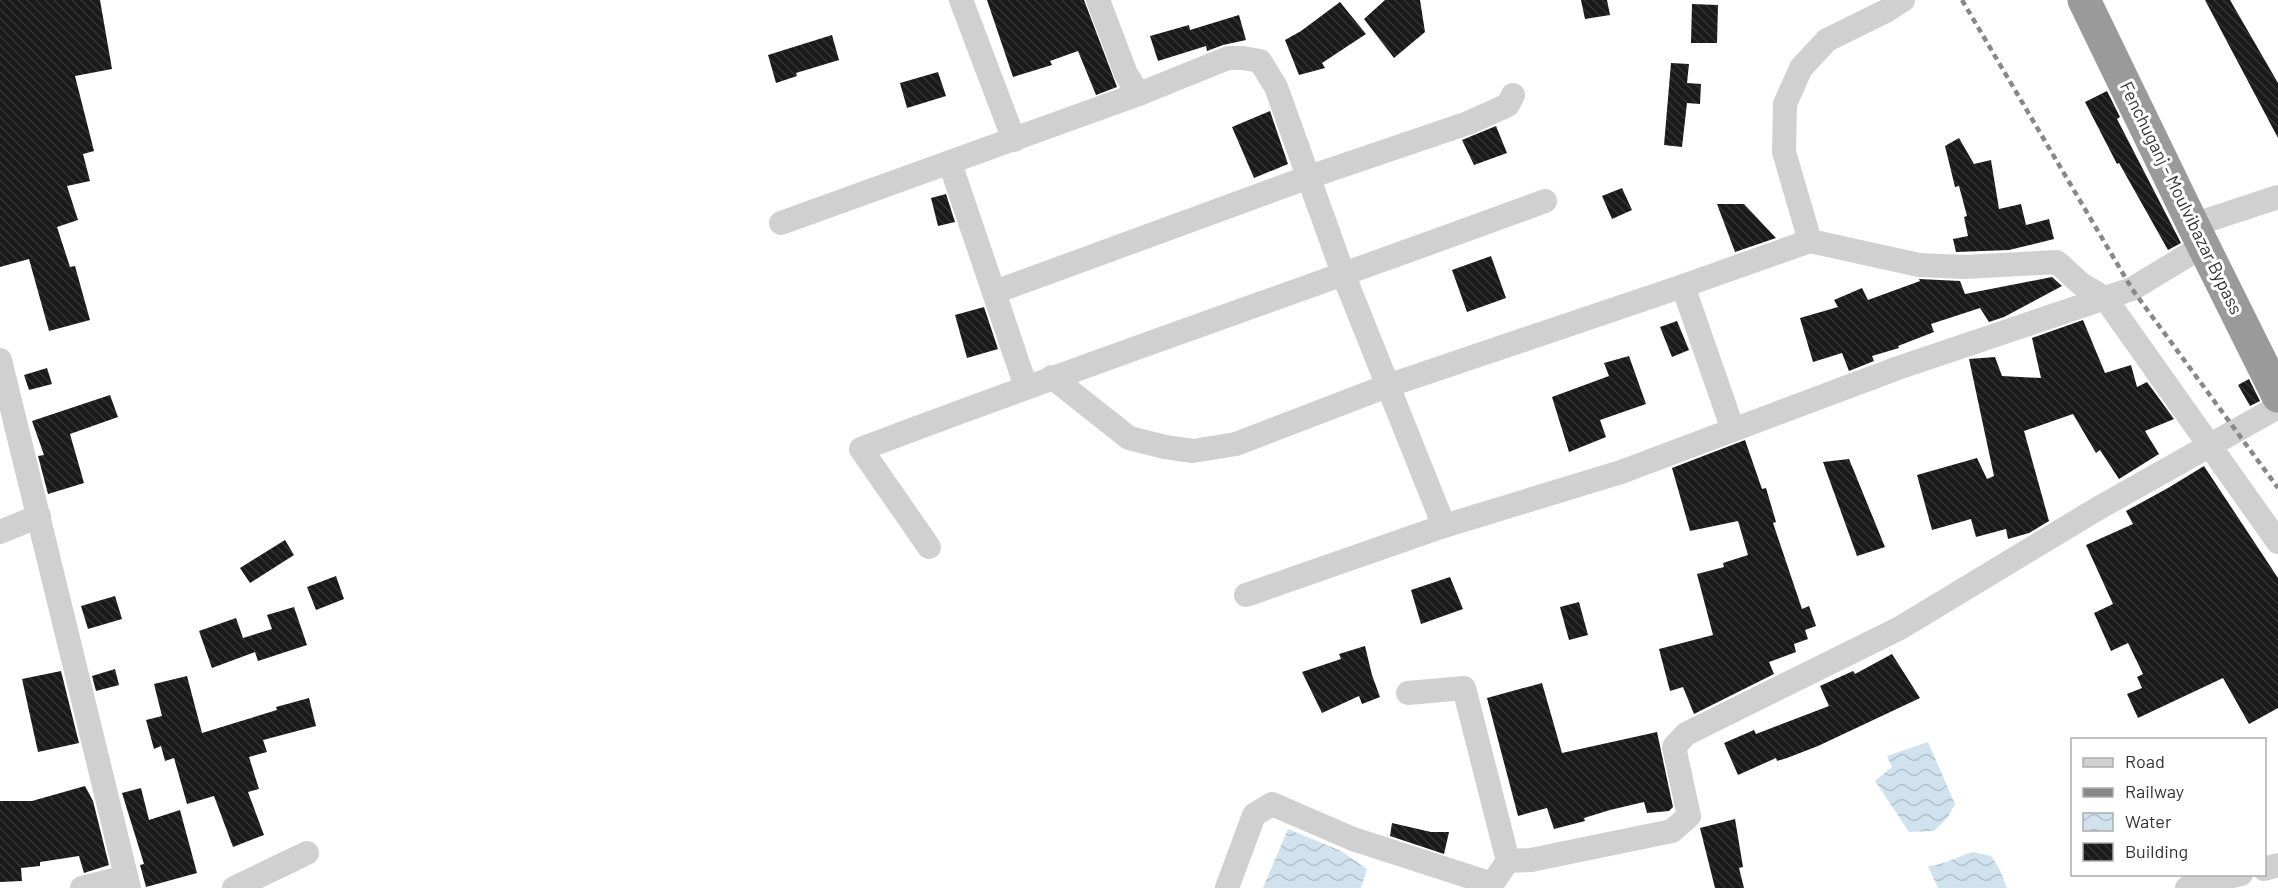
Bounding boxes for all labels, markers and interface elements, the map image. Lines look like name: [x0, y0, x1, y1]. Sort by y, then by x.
street label: Fenchuganj - Moulvibazar Bypass: [2116, 78, 2248, 318]
legend: [2071, 738, 2266, 876]
text: Road: [2125, 750, 2165, 772]
text: Railway: [2125, 780, 2184, 802]
text: Water: [2125, 810, 2172, 832]
text: Building: [2125, 840, 2188, 862]

